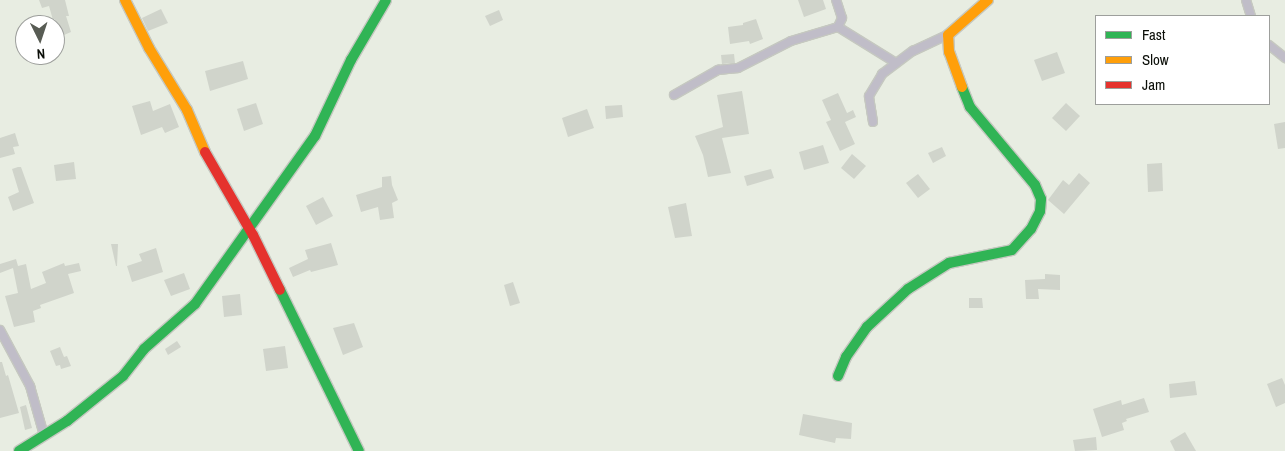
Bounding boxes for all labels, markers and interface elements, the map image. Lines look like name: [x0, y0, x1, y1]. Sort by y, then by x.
north arrow: [15, 15, 65, 65]
legend: [1095, 15, 1270, 105]
text: Fast: [1142, 24, 1165, 45]
text: N: [36, 45, 46, 63]
text: Slow: [1142, 49, 1169, 70]
text: Jam: [1142, 74, 1165, 95]

